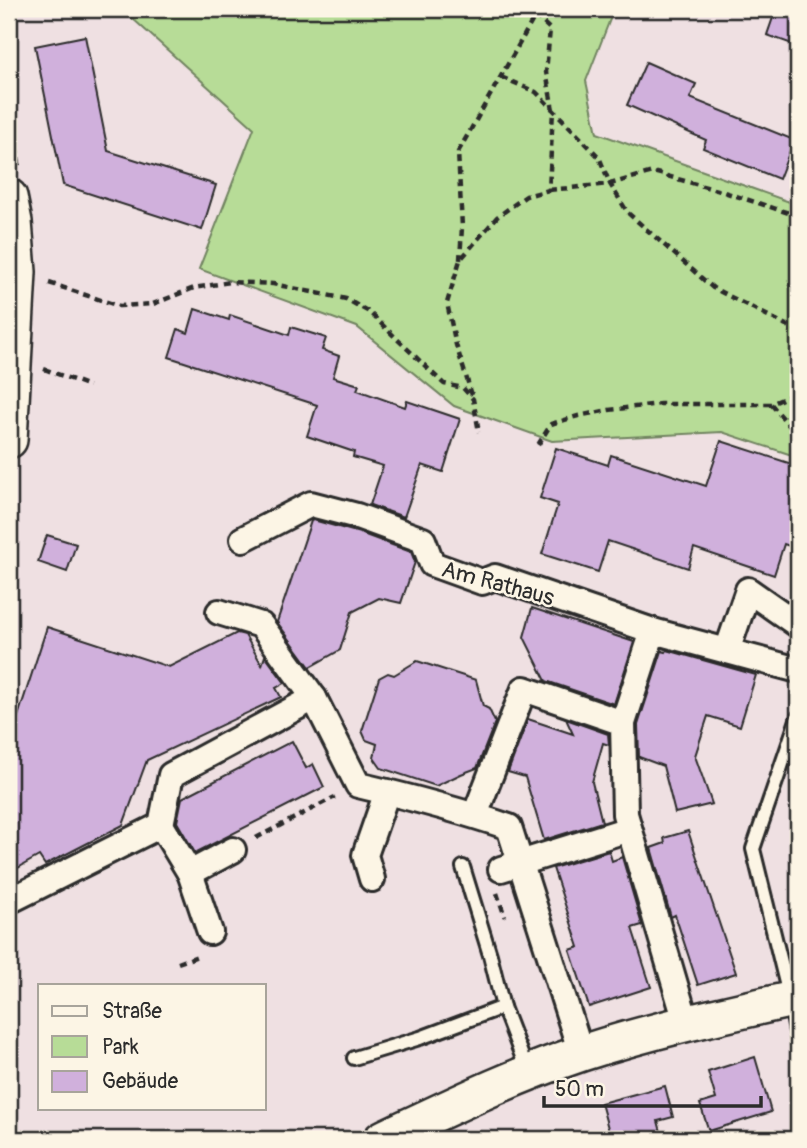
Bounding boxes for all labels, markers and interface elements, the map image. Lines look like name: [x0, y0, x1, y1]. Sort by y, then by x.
street label: Am Rathaus: [438, 555, 557, 612]
legend: [38, 984, 266, 1110]
text: Straße: [102, 998, 162, 1025]
text: Park: [102, 1034, 139, 1061]
scale bar: [544, 1064, 762, 1108]
text: Gebäude: [102, 1068, 179, 1095]
text: 50 m: [555, 1076, 604, 1103]

